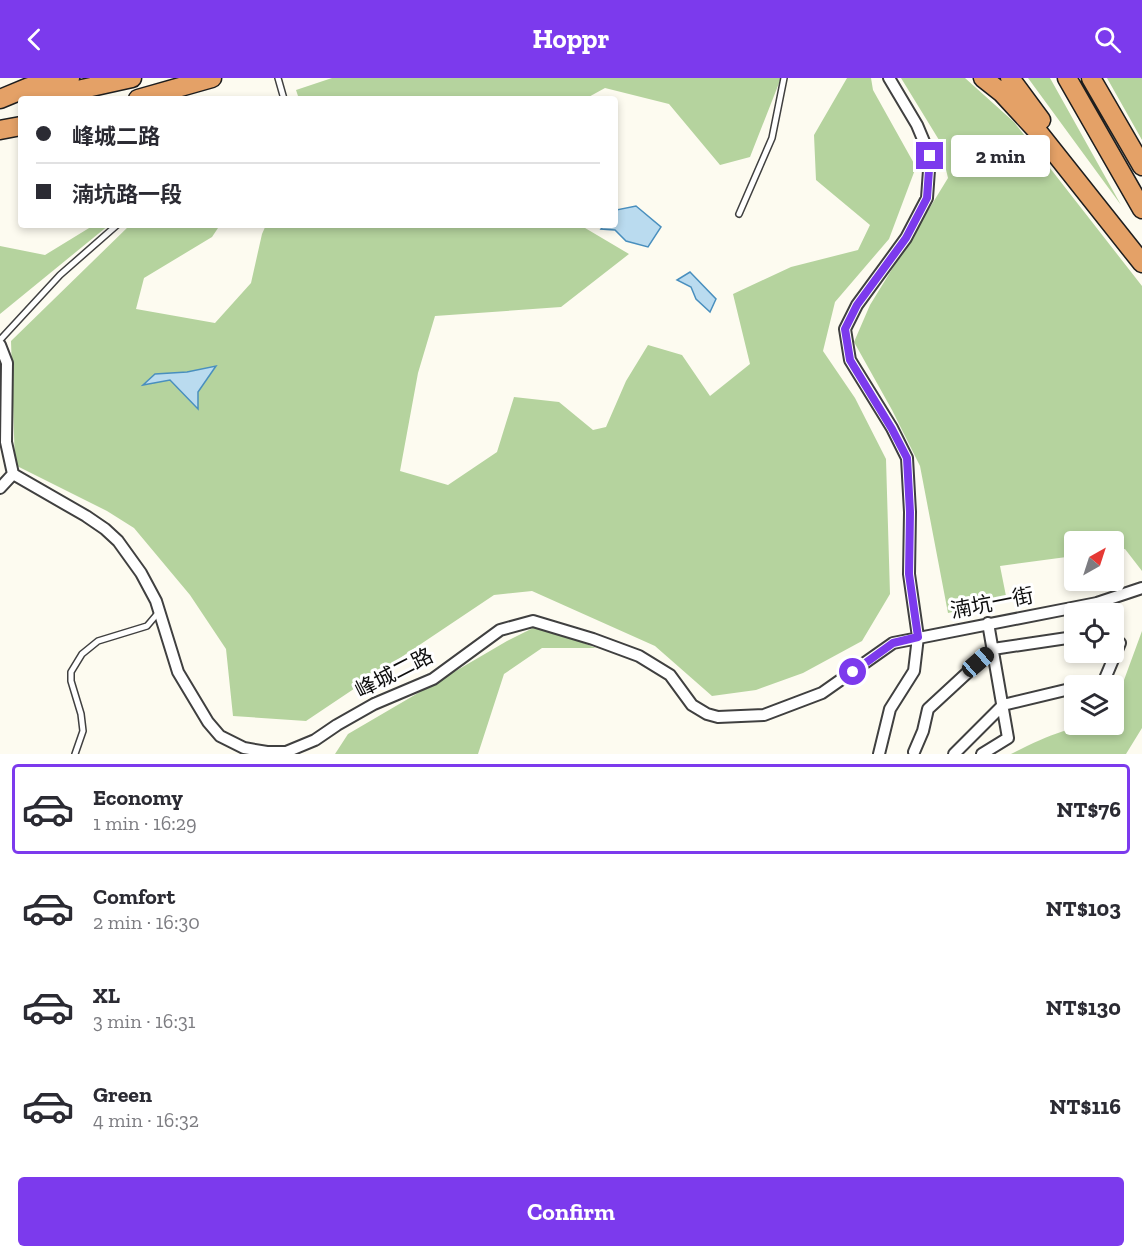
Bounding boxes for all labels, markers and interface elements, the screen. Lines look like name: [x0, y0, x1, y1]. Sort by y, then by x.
icon: back: [18, 23, 51, 56]
text: Hoppr: [533, 23, 609, 55]
icon: search: [1091, 23, 1124, 56]
text: 峰城二路: [72, 123, 160, 150]
callout: 2 min: [951, 135, 1050, 177]
route end: [916, 142, 943, 169]
text: 2 min: [976, 144, 1025, 168]
text: 湳坑路一段: [72, 181, 182, 208]
north arrow: [1064, 531, 1124, 591]
map controls: [1064, 531, 1124, 735]
street label: 湳坑一街: [948, 582, 1036, 623]
button: locate: [1064, 603, 1124, 663]
street label: 峰城二路: [351, 642, 437, 703]
car: [959, 643, 997, 681]
route start: [839, 658, 866, 685]
button: layers: [1064, 675, 1124, 735]
icon: car: [21, 782, 75, 836]
text: Economy: [93, 784, 183, 811]
text: NT$76: [1056, 796, 1121, 823]
text: 1 min · 16:29: [93, 811, 197, 835]
icon: car: [21, 881, 75, 935]
text: Comfort: [93, 883, 175, 910]
text: NT$103: [1046, 895, 1121, 922]
text: 2 min · 16:30: [93, 910, 200, 934]
icon: car: [21, 980, 75, 1034]
text: XL: [93, 982, 120, 1009]
text: NT$130: [1046, 994, 1121, 1021]
text: 3 min · 16:31: [93, 1009, 195, 1033]
icon: car: [21, 1079, 75, 1133]
text: Green: [93, 1081, 152, 1108]
text: NT$116: [1050, 1093, 1121, 1120]
text: 4 min · 16:32: [93, 1108, 199, 1132]
button: Confirm: [18, 1177, 1124, 1246]

